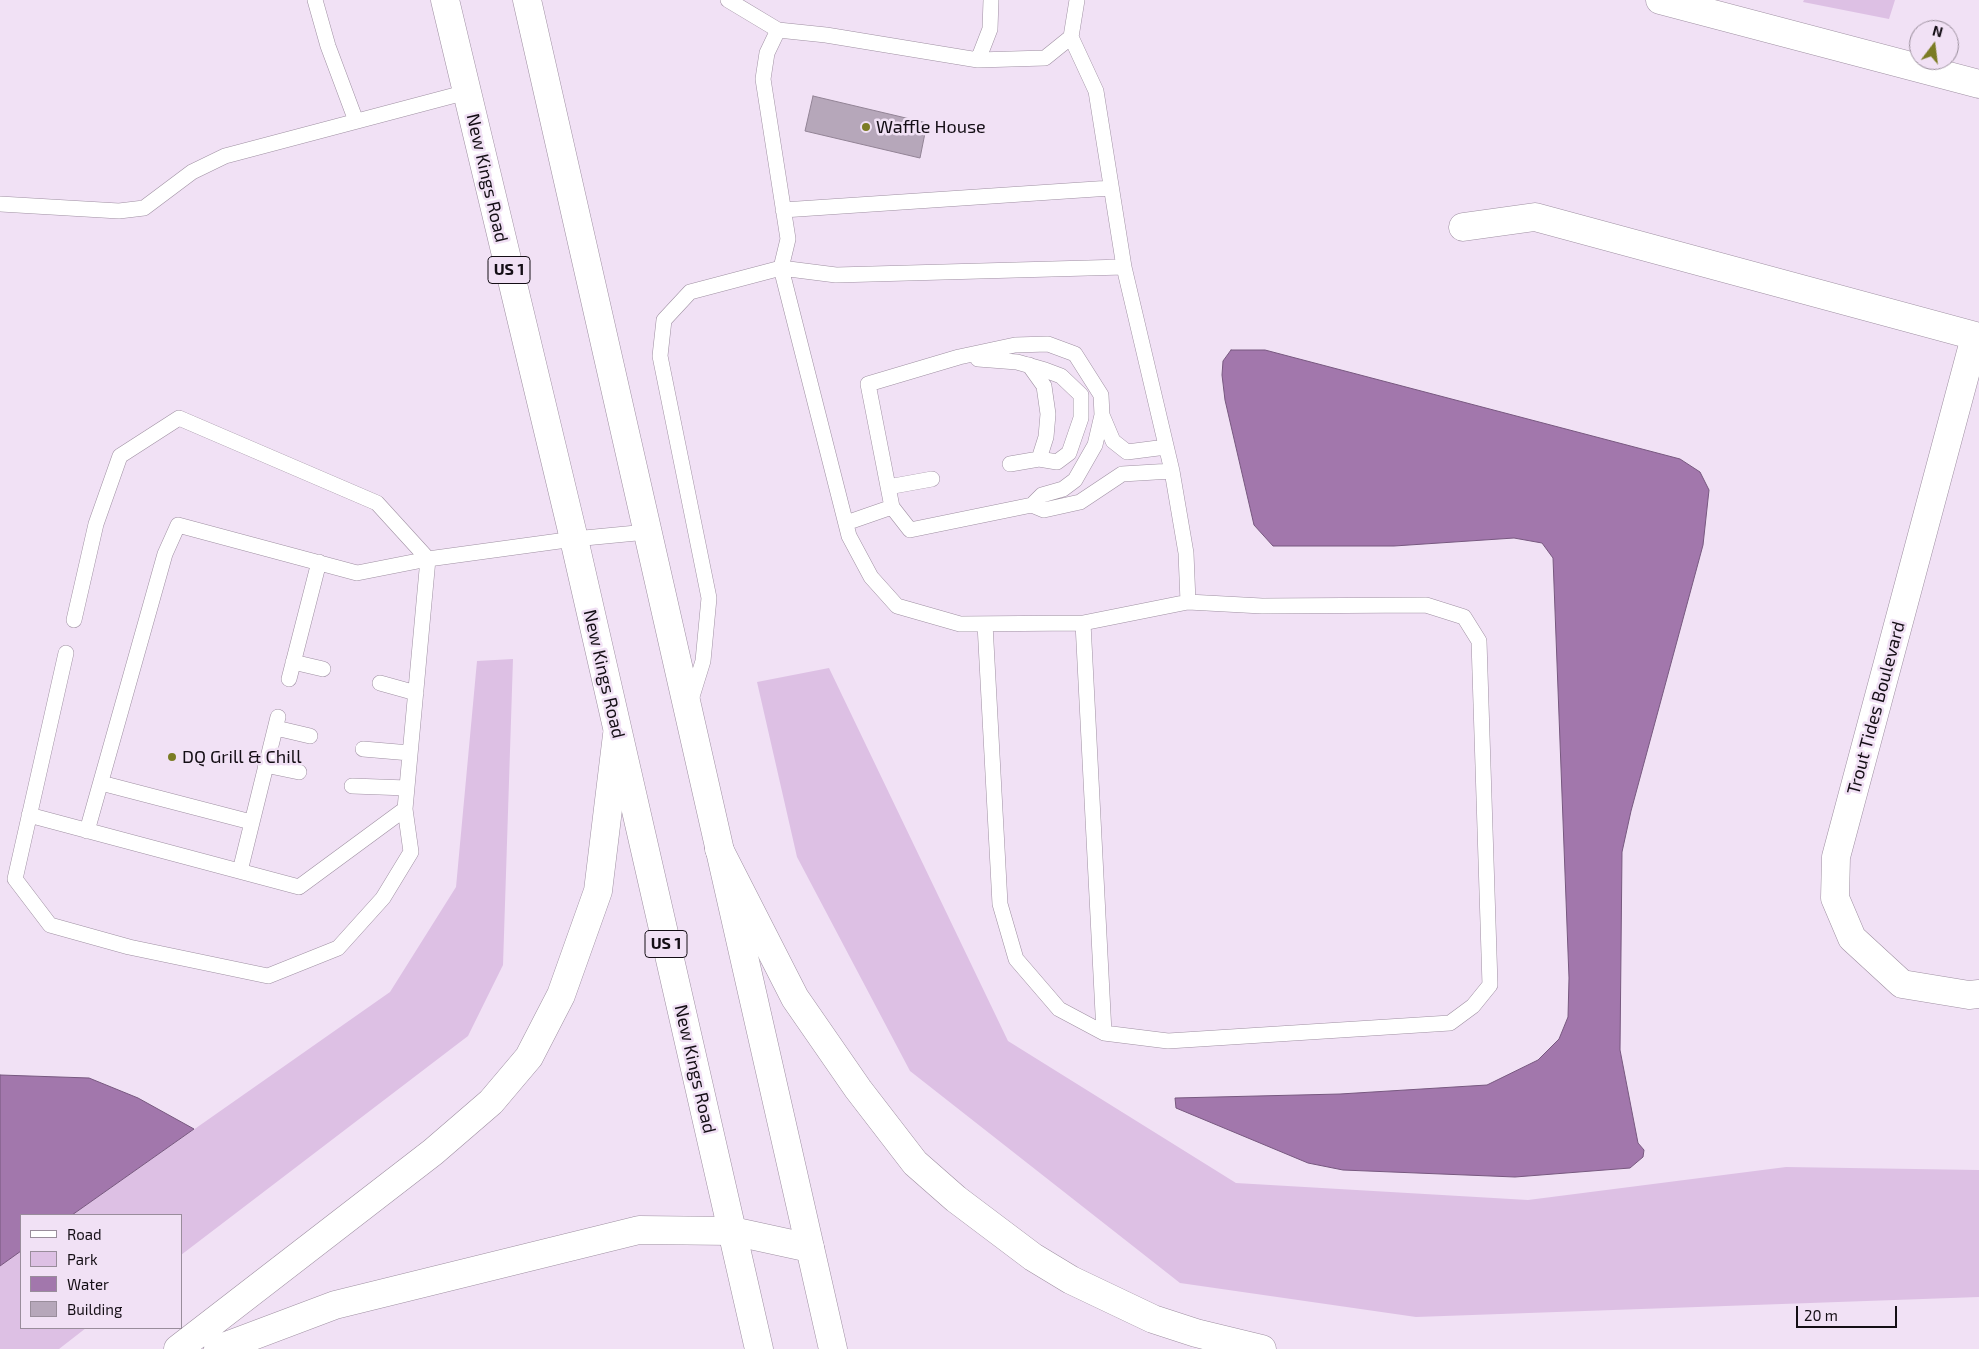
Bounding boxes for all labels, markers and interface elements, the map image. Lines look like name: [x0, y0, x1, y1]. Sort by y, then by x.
north arrow: [1909, 20, 1959, 70]
text: N: [1931, 21, 1945, 41]
street label: New Kings Road: [462, 112, 512, 244]
place label: Waffle House: [876, 116, 986, 138]
marker: Waffle House: [860, 121, 872, 133]
road number: US 1: [488, 256, 530, 284]
street label: New Kings Road: [579, 608, 629, 740]
street label: Trout Tides Boulevard: [1842, 619, 1910, 797]
place label: DQ Grill & Chill: [182, 746, 301, 768]
marker: DQ Grill & Chill: [166, 751, 178, 763]
road number: US 1: [645, 931, 687, 958]
street label: New Kings Road: [670, 1003, 720, 1135]
legend: [20, 1214, 182, 1329]
text: Road: [67, 1225, 102, 1243]
text: Park: [67, 1250, 98, 1268]
text: Water: [67, 1275, 109, 1293]
scale bar: [1799, 1296, 1900, 1328]
text: Building: [67, 1300, 122, 1318]
text: 20 m: [1804, 1306, 1838, 1324]

